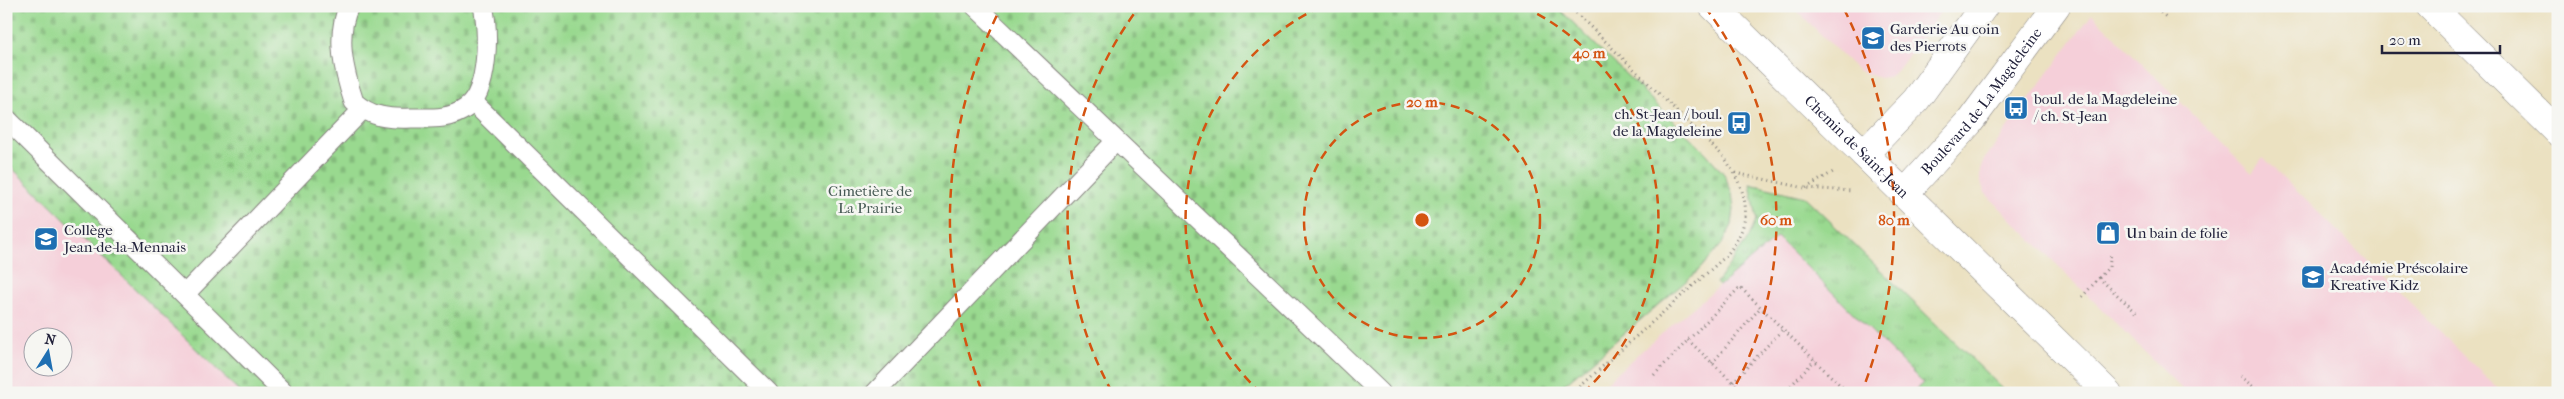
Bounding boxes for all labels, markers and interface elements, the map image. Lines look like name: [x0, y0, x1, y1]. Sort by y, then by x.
place label: Garderie Au coin des Pierrots: [1890, 20, 1999, 55]
scale bar: [2382, 22, 2499, 54]
street label: Boulevard de La Magdeleine: [1917, 24, 2046, 178]
school or university icon: Garderie Au coin des Pierrots: [1860, 25, 1886, 51]
text: 20 m: [2389, 31, 2421, 49]
text: 40 m: [1572, 44, 1606, 62]
place label: boul. de la Magdeleine / ch. St-Jean: [2033, 90, 2178, 125]
street label: Chemin de Saint-Jean: [1801, 92, 1913, 202]
text: 20 m: [1406, 93, 1438, 111]
bus stop icon: boul. de la Magdeleine / ch. St-Jean: [2003, 95, 2029, 121]
place label: ch. St-Jean / boul. de la Magdeleine: [1613, 105, 1723, 140]
bus stop icon: ch. St-Jean / boul. de la Magdeleine: [1726, 110, 1752, 136]
park label: Cimetière de La Prairie: [828, 182, 913, 217]
centre of rings: [1413, 211, 1431, 229]
text: 60 m: [1760, 211, 1793, 229]
text: 80 m: [1878, 211, 1910, 229]
shop icon: Un bain de folie: [2095, 220, 2121, 246]
place label: Collège Jean-de-la-Mennais: [63, 221, 186, 256]
place label: Un bain de folie: [2126, 224, 2228, 242]
school or university icon: Collège Jean-de-la-Mennais: [33, 226, 59, 252]
place label: Académie Préscolaire Kreative Kidz: [2329, 259, 2468, 294]
school or university icon: Académie Préscolaire Kreative Kidz: [2300, 264, 2326, 290]
north arrow: [22, 326, 72, 376]
text: N: [44, 330, 58, 349]

